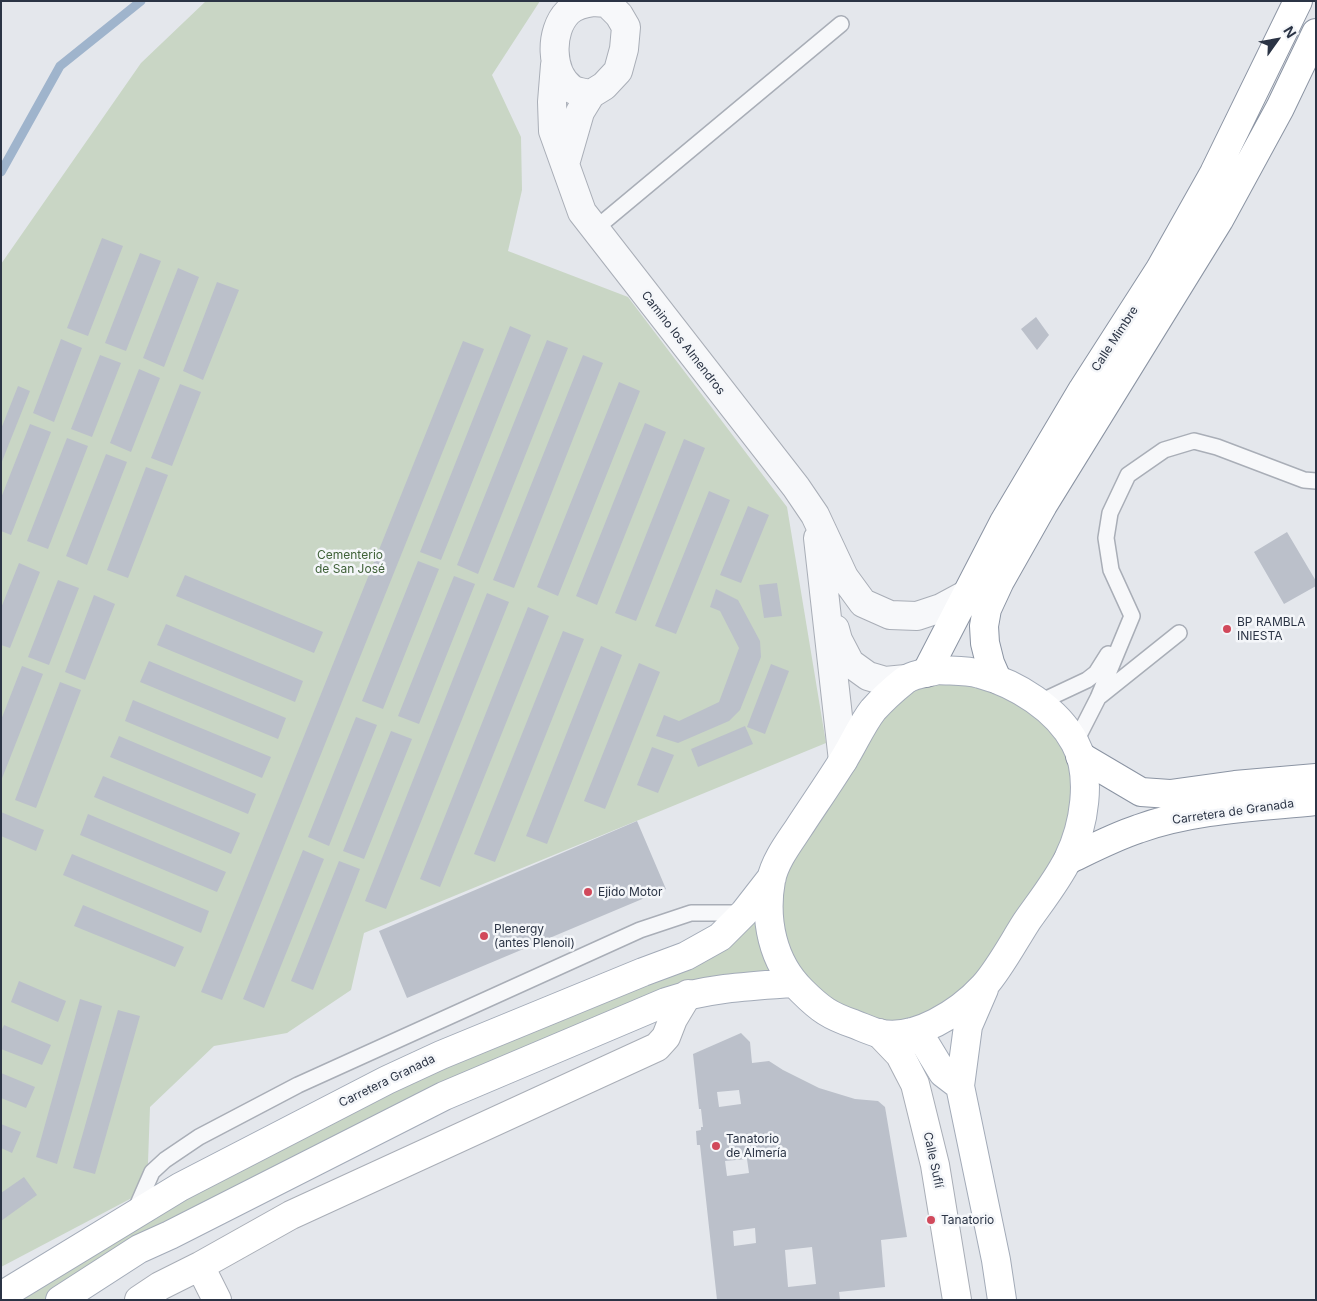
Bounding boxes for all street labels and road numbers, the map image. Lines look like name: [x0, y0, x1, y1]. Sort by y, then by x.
street label: Camino los Almendros: [638, 288, 728, 398]
street label: Calle Mimbre: [1089, 304, 1141, 374]
street label: Carretera de Granada: [1171, 796, 1295, 828]
street label: Carretera Granada: [337, 1051, 437, 1111]
street label: Calle Suflí: [920, 1131, 946, 1189]

